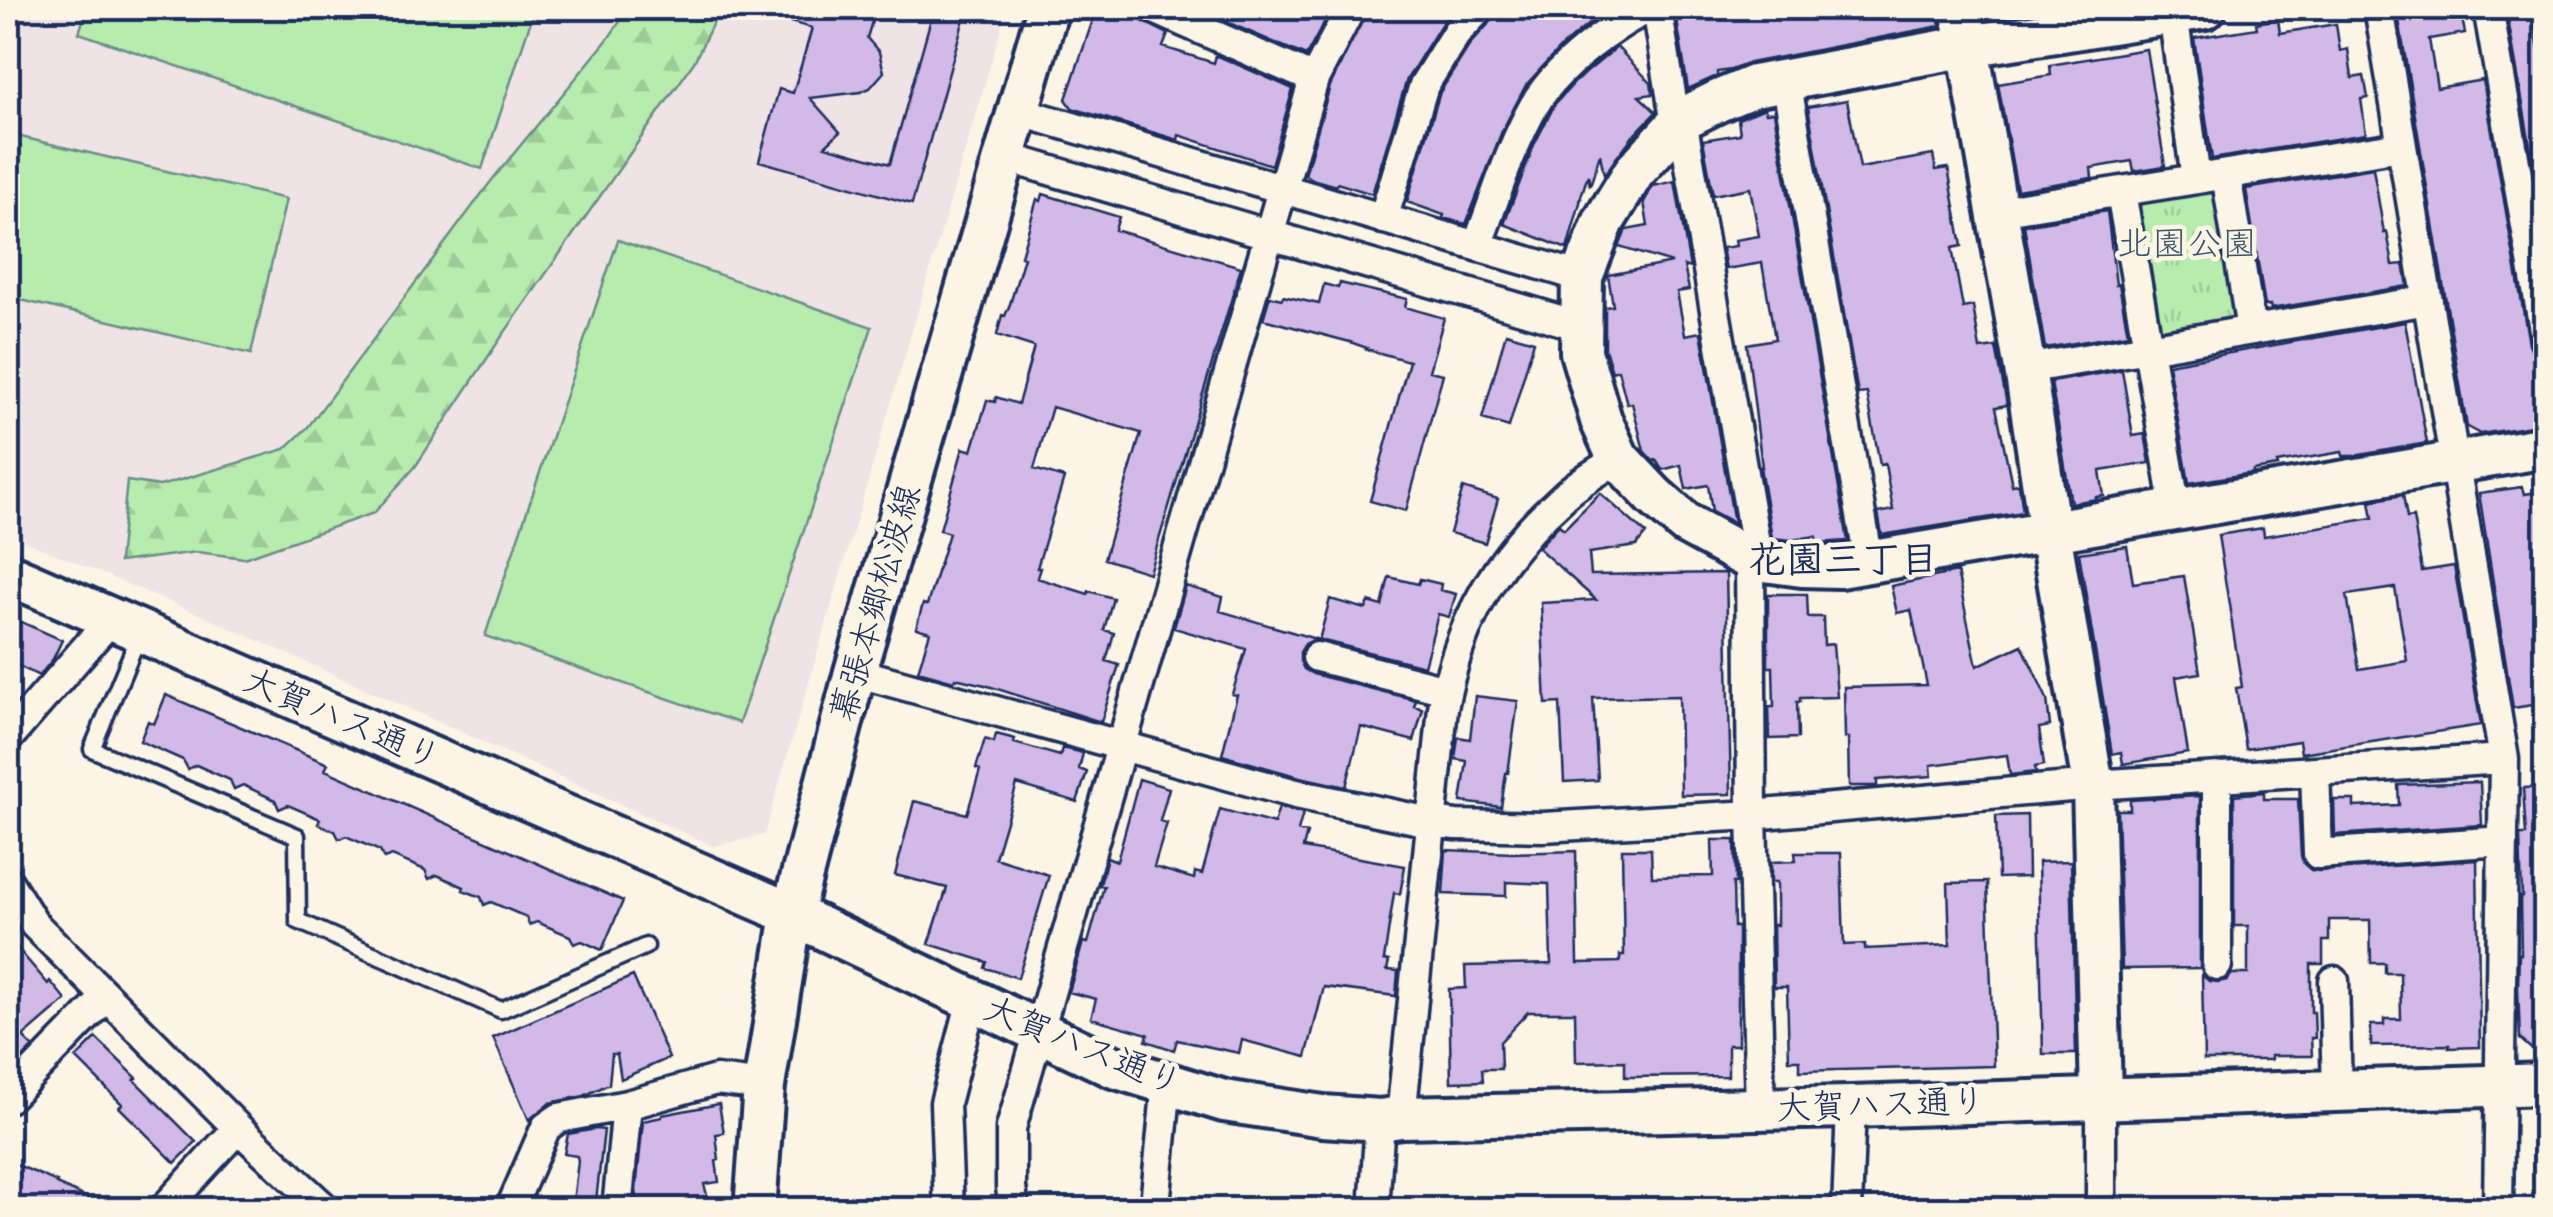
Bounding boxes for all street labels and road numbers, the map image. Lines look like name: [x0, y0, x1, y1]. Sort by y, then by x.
street label: 幕張本郷松波線: [821, 479, 931, 727]
street label: 大賀ハス通り: [237, 658, 447, 780]
street label: 大賀ハス通り: [977, 986, 1189, 1106]
street label: 大賀ハス通り: [1775, 1079, 1987, 1131]

